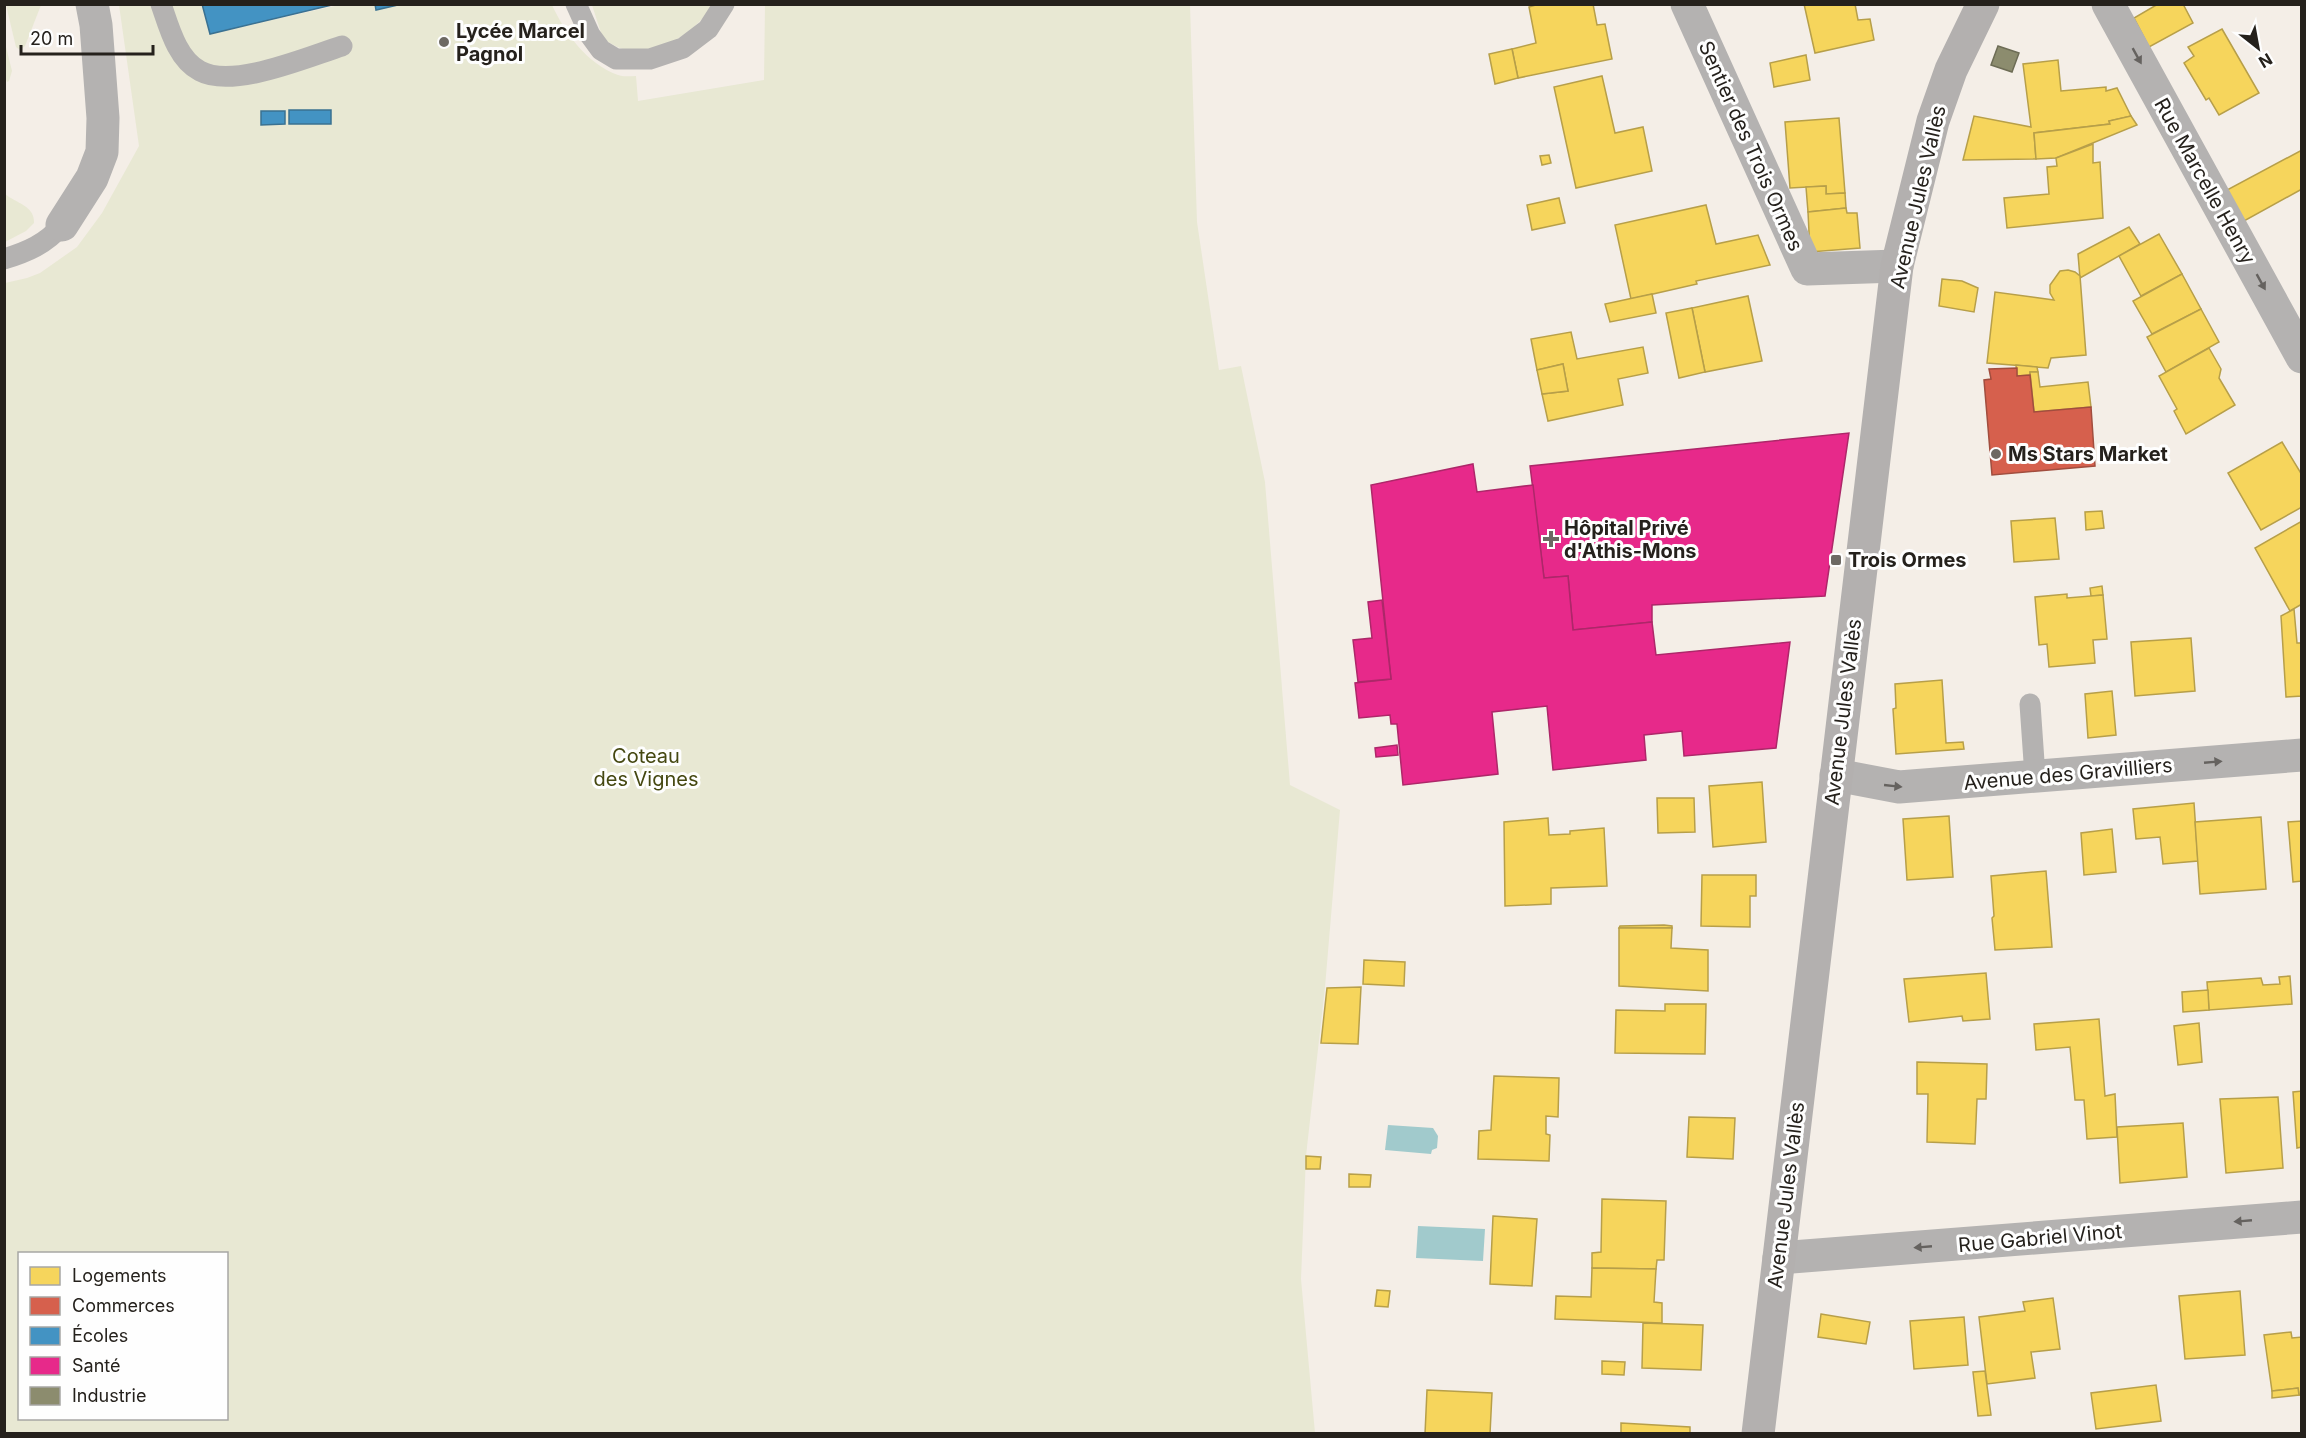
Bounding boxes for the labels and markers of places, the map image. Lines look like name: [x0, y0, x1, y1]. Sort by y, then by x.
place label: Lycée Marcel Pagnol: [456, 19, 585, 66]
marker: Lycée Marcel Pagnol: [437, 35, 451, 49]
place label: Ms Stars Market: [2008, 442, 2168, 466]
marker: Ms Stars Market: [1989, 447, 2003, 461]
place label: Hôpital Privé d'Athis-Mons: [1564, 516, 1697, 563]
marker: Hôpital Privé d'Athis-Mons: [1542, 530, 1560, 548]
place label: Trois Ormes: [1848, 548, 1967, 572]
marker: Trois Ormes: [1829, 553, 1843, 567]

